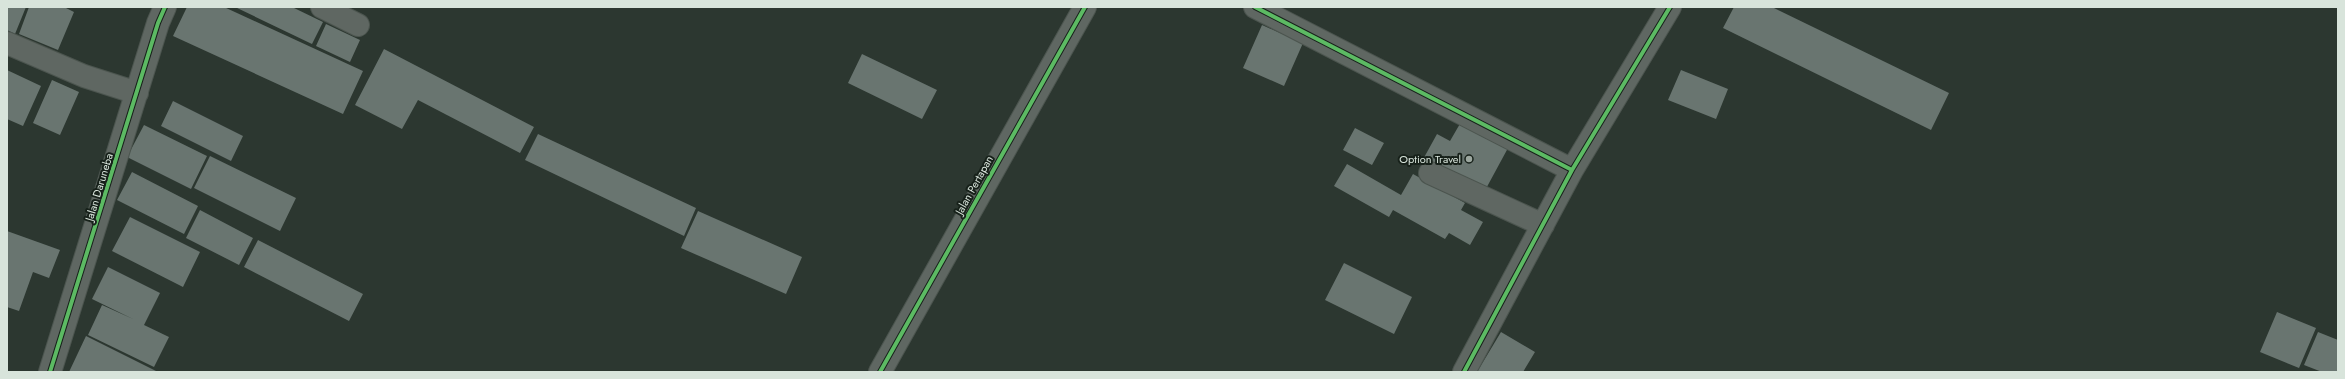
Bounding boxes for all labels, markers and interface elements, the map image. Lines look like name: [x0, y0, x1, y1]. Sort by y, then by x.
street label: Jalan Daruneba: [81, 151, 117, 225]
place label: Option Travel: [1399, 151, 1461, 167]
street label: Jalan Pertapan: [950, 153, 997, 219]
marker: Option Travel: [1464, 154, 1474, 164]

